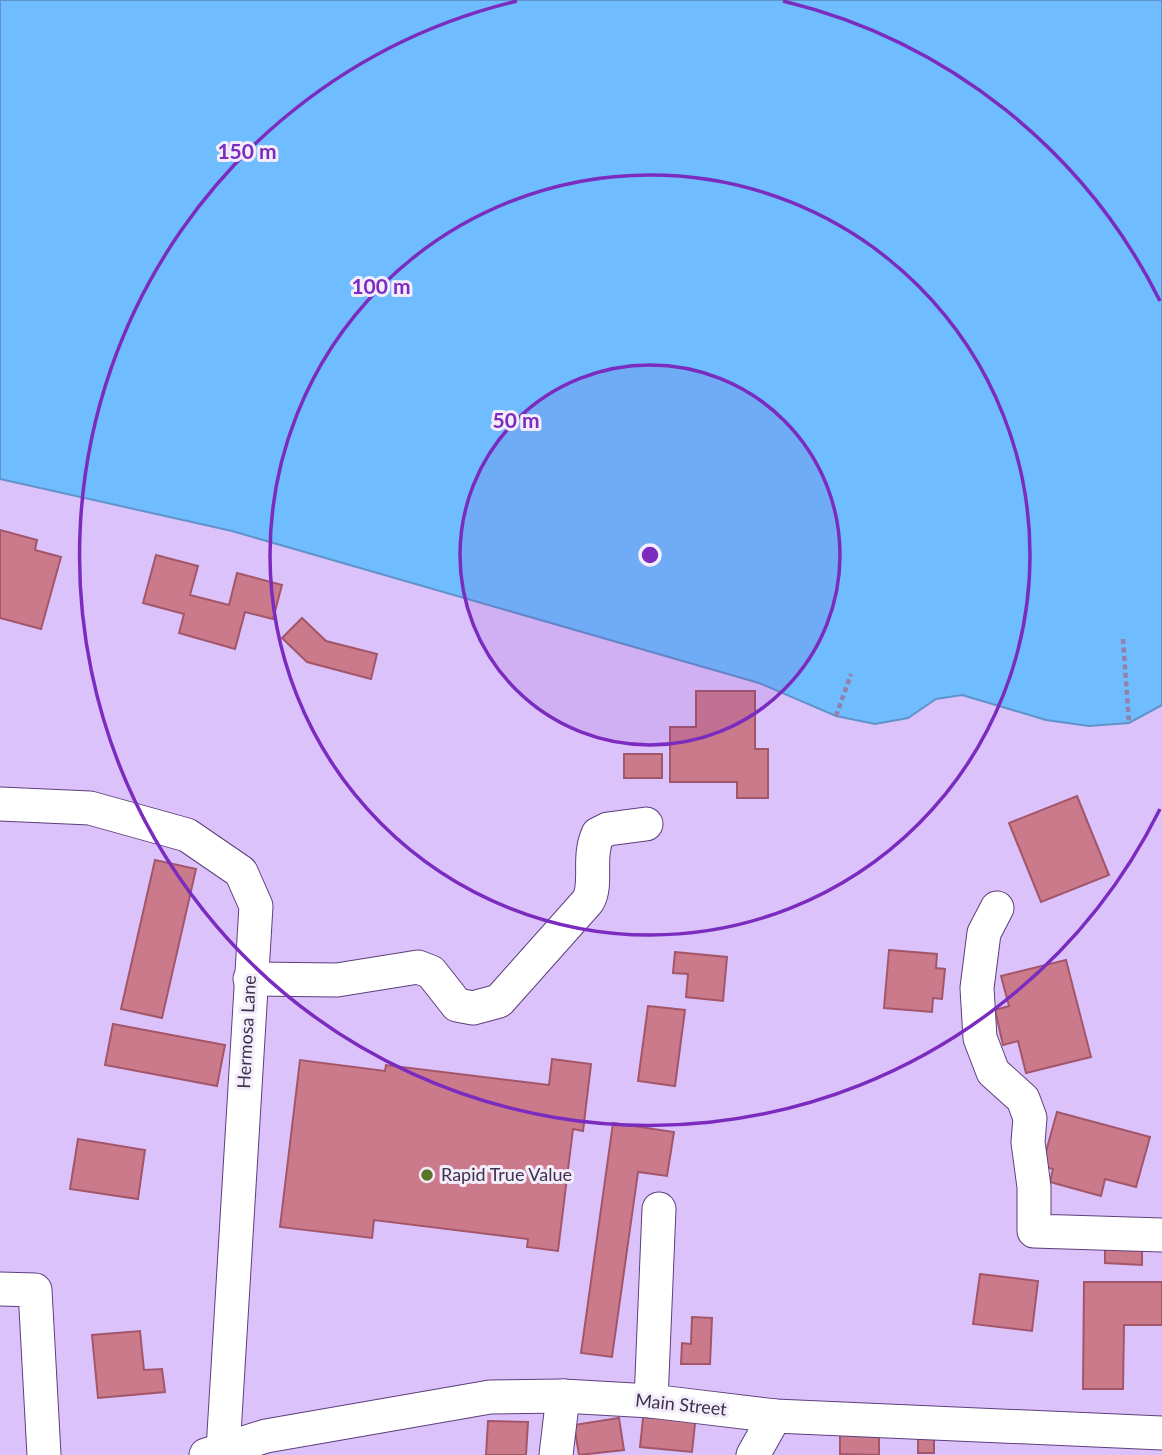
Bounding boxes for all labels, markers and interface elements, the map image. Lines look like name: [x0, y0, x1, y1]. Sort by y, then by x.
text: 150 m: [217, 138, 277, 163]
text: 100 m: [351, 273, 411, 298]
text: 50 m: [492, 407, 540, 432]
centre of rings: [638, 543, 662, 567]
street label: Hermosa Lane: [232, 975, 260, 1089]
place label: Rapid True Value: [441, 1163, 572, 1185]
marker: Rapid True Value: [419, 1167, 435, 1183]
street label: Main Street: [634, 1388, 728, 1420]

